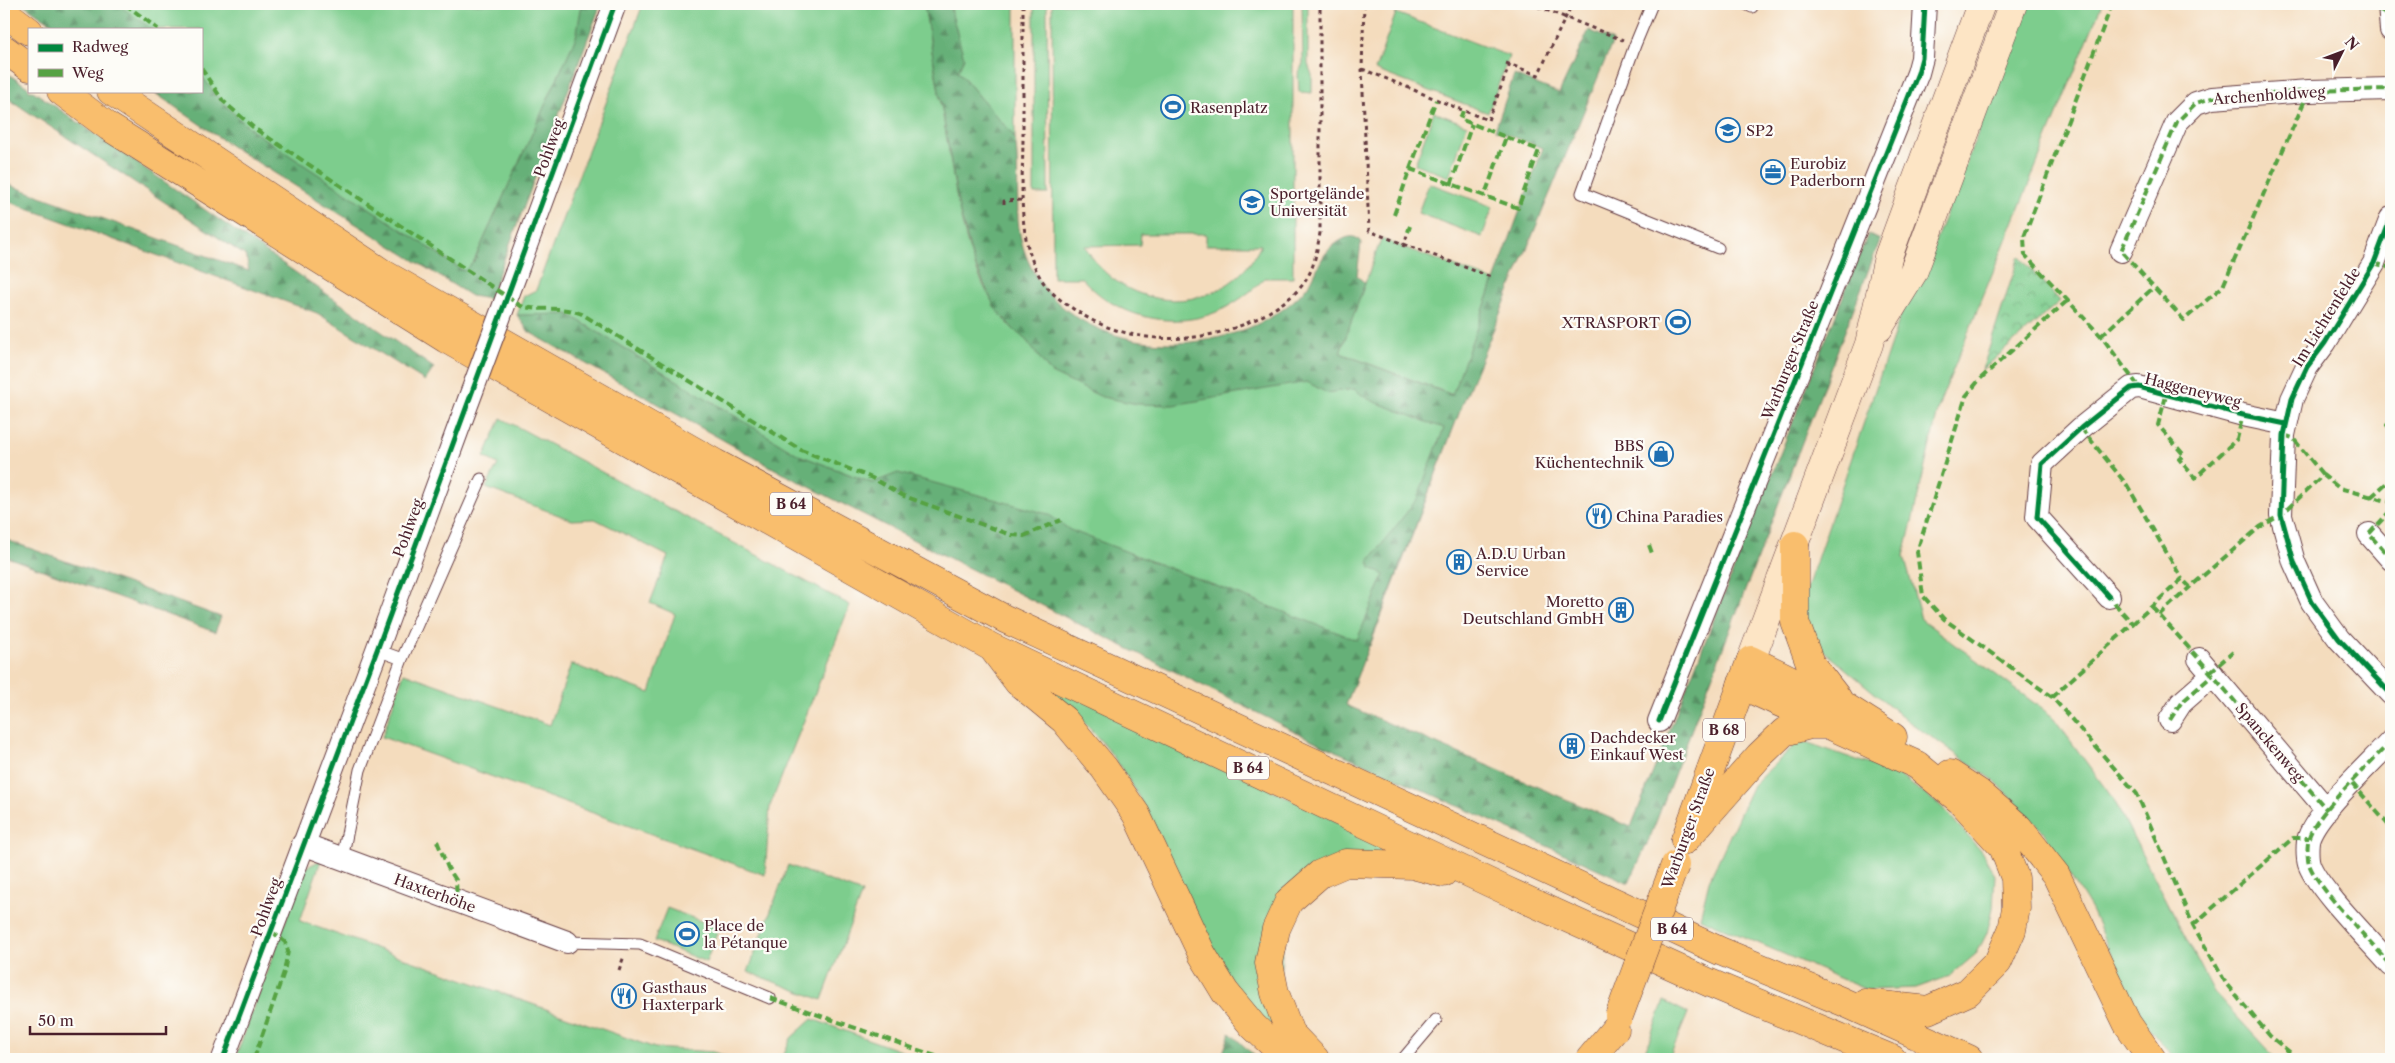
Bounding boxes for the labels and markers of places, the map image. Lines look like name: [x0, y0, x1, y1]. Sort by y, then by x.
sports icon: Rasenplatz: [1160, 94, 1186, 120]
place label: Rasenplatz: [1190, 98, 1268, 117]
school or university icon: SP2: [1715, 117, 1741, 143]
place label: SP2: [1746, 121, 1774, 140]
place label: Eurobiz Paderborn: [1790, 154, 1866, 190]
office icon: Eurobiz Paderborn: [1760, 159, 1786, 185]
place label: Sportgelände Universität: [1270, 184, 1365, 220]
school or university icon: Sportgelände Universität: [1239, 189, 1265, 215]
sports icon: XTRASPORT: [1665, 309, 1691, 335]
place label: XTRASPORT: [1561, 313, 1661, 332]
place label: BBS Küchentechnik: [1535, 436, 1645, 472]
shop icon: BBS Küchentechnik: [1648, 441, 1674, 467]
restaurant icon: China Paradies: [1586, 503, 1612, 529]
place label: China Paradies: [1616, 507, 1723, 526]
place label: A.D.U Urban Service: [1475, 544, 1566, 580]
building icon: A.D.U Urban Service: [1446, 549, 1472, 575]
place label: Moretto Deutschland GmbH: [1463, 592, 1604, 628]
building icon: Moretto Deutschland GmbH: [1608, 597, 1634, 623]
place label: Dachdecker Einkauf West: [1590, 728, 1685, 764]
building icon: Dachdecker Einkauf West: [1559, 733, 1585, 759]
place label: Place de la Pétanque: [704, 916, 787, 952]
sports icon: Place de la Pétanque: [674, 921, 700, 947]
place label: Gasthaus Haxterpark: [642, 978, 725, 1014]
restaurant icon: Gasthaus Haxterpark: [611, 983, 637, 1009]

